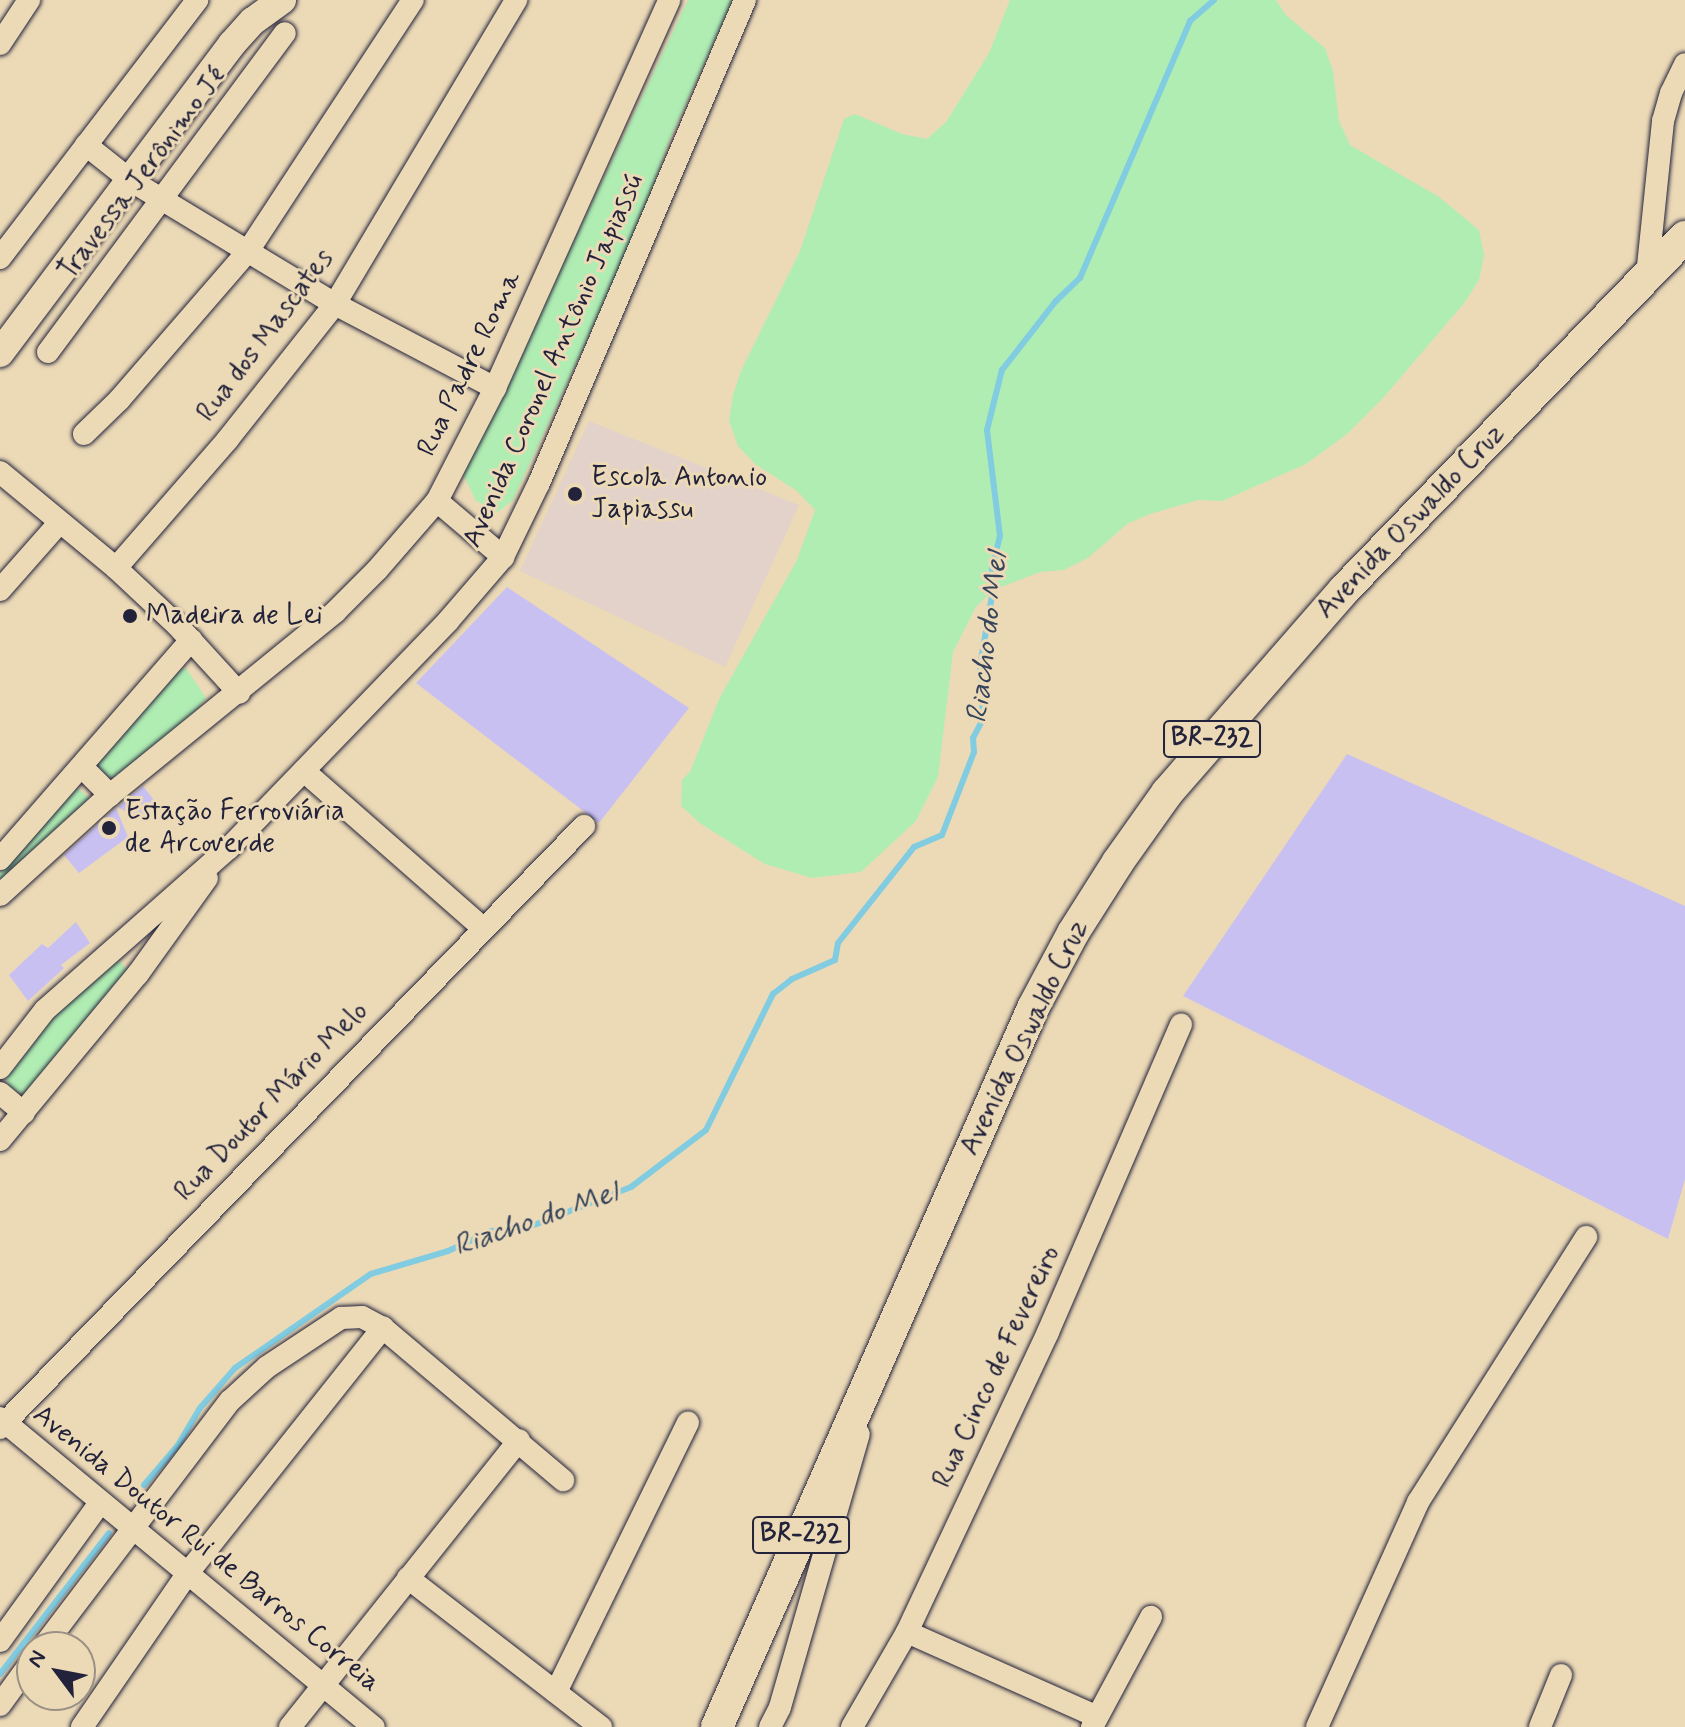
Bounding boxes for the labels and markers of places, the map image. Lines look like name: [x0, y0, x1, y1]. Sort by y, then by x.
place label: Escola Antonio Japiassu: [591, 461, 767, 527]
marker: Escola Antonio Japiassu: [566, 485, 584, 503]
place label: Madeira de Lei: [146, 599, 323, 633]
marker: Madeira de Lei: [121, 607, 139, 625]
place label: Estação Ferroviária de Arcoverde: [125, 795, 346, 861]
marker: Estação Ferroviária de Arcoverde: [100, 819, 118, 837]

